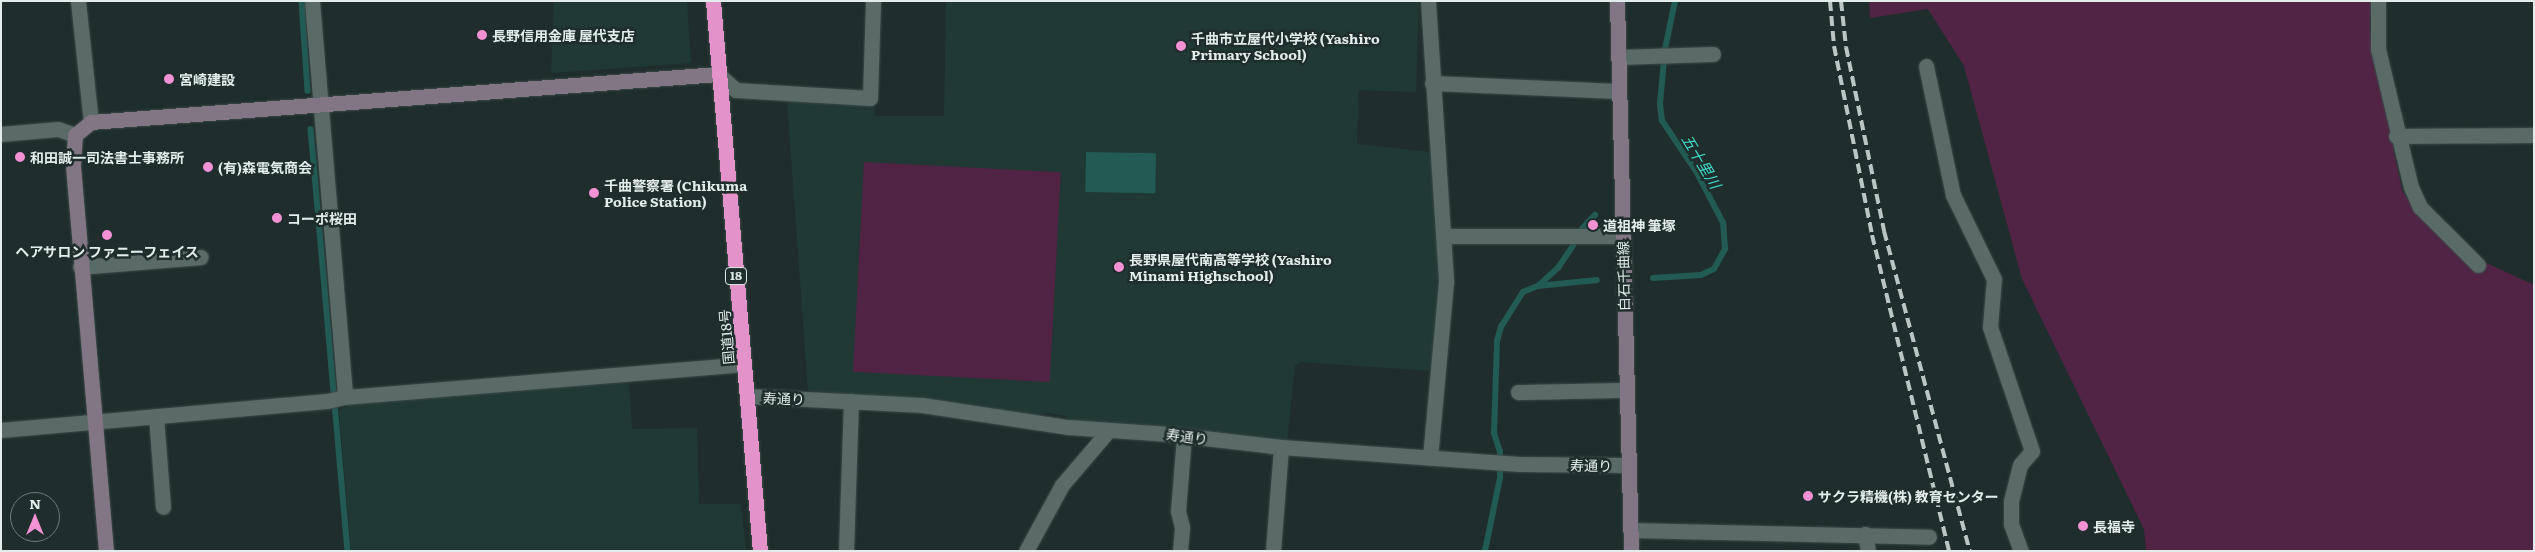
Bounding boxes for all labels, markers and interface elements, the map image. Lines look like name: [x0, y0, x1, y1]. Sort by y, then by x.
place label: 長野信用金庫 屋代支店: [492, 27, 635, 43]
marker: 長野信用金庫 屋代支店: [476, 29, 488, 41]
place label: 千曲市立屋代小学校 (Yashiro Primary School): [1191, 30, 1380, 62]
marker: 千曲市立屋代小学校 (Yashiro Primary School): [1175, 40, 1187, 52]
place label: 宮崎建設: [179, 71, 235, 87]
marker: 宮崎建設: [163, 73, 175, 85]
water label: 五十里川: [1679, 131, 1725, 191]
place label: 和田誠一司法書士事務所: [30, 149, 184, 165]
marker: 和田誠一司法書士事務所: [14, 151, 26, 163]
place label: (有)森電気商会: [218, 159, 312, 175]
marker: (有)森電気商会: [202, 161, 214, 173]
place label: 千曲警察署 (Chikuma Police Station): [604, 177, 747, 210]
marker: 千曲警察署 (Chikuma Police Station): [588, 187, 600, 199]
place label: コーポ桜田: [287, 210, 357, 226]
marker: コーポ桜田: [271, 212, 283, 224]
place label: 道祖神 筆塚: [1603, 217, 1676, 233]
marker: 道祖神 筆塚: [1587, 219, 1599, 231]
marker: ヘアサロン ファニーフェイス: [101, 229, 113, 241]
street label: 白石千曲線: [1614, 241, 1632, 311]
place label: ヘアサロン ファニーフェイス: [15, 243, 199, 259]
place label: 長野県屋代南高等学校 (Yashiro Minami Highschool): [1129, 251, 1332, 284]
marker: 長野県屋代南高等学校 (Yashiro Minami Highschool): [1113, 261, 1125, 273]
road number: 18: [725, 266, 747, 286]
street label: 国道18号: [715, 309, 737, 365]
street label: 寿通り: [763, 389, 805, 407]
street label: 寿通り: [1165, 425, 1209, 447]
street label: 寿通り: [1570, 456, 1612, 474]
place label: サクラ精機(株) 教育センター: [1818, 488, 1999, 504]
marker: サクラ精機(株) 教育センター: [1802, 490, 1814, 502]
north arrow: [10, 492, 60, 542]
text: N: [29, 493, 41, 513]
place label: 長福寺: [2093, 518, 2135, 534]
marker: 長福寺: [2077, 520, 2089, 532]

